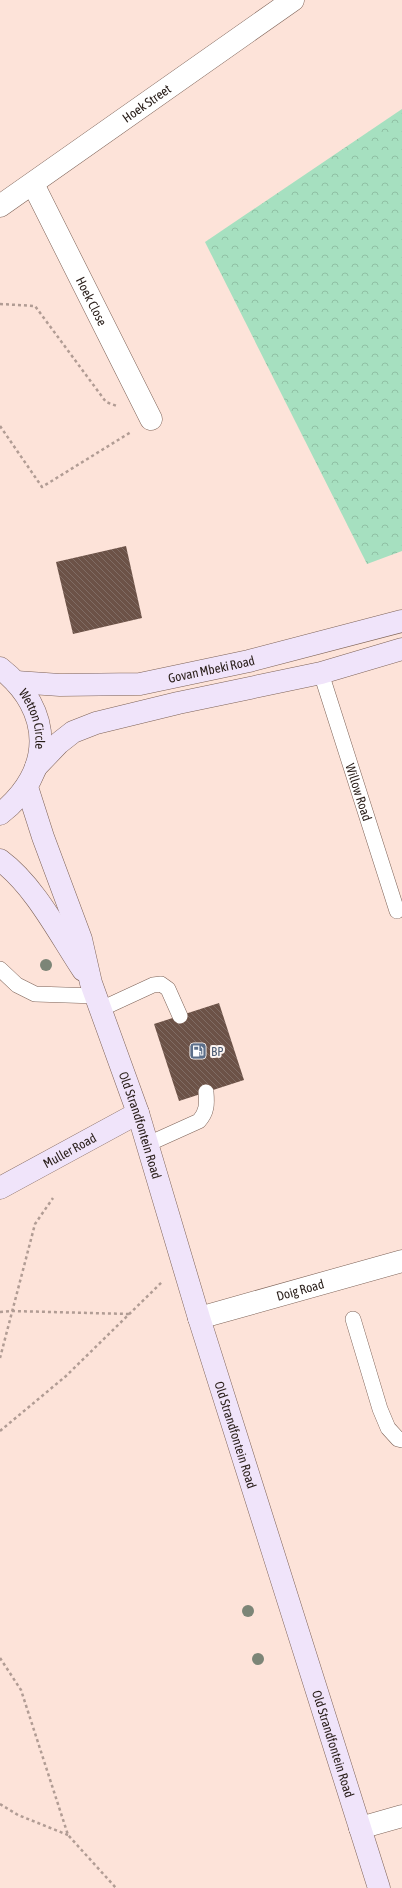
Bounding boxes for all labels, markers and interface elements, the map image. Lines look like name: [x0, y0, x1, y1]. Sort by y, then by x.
street label: Hoek Street: [120, 81, 174, 126]
street label: Hoek Close: [73, 274, 110, 328]
street label: Govan Mbeki Road: [167, 653, 256, 686]
street label: Wetton Circle: [16, 686, 48, 750]
street label: Willow Road: [342, 762, 375, 823]
fuel station icon: BP: [188, 1041, 208, 1061]
place label: BP: [211, 1044, 224, 1059]
street label: Old Strandfontein Road: [116, 1070, 164, 1181]
street label: Muller Road: [41, 1130, 99, 1171]
street label: Doig Road: [275, 1276, 326, 1304]
street label: Old Strandfontein Road: [211, 1379, 259, 1490]
street label: Old Strandfontein Road: [309, 1688, 357, 1799]

